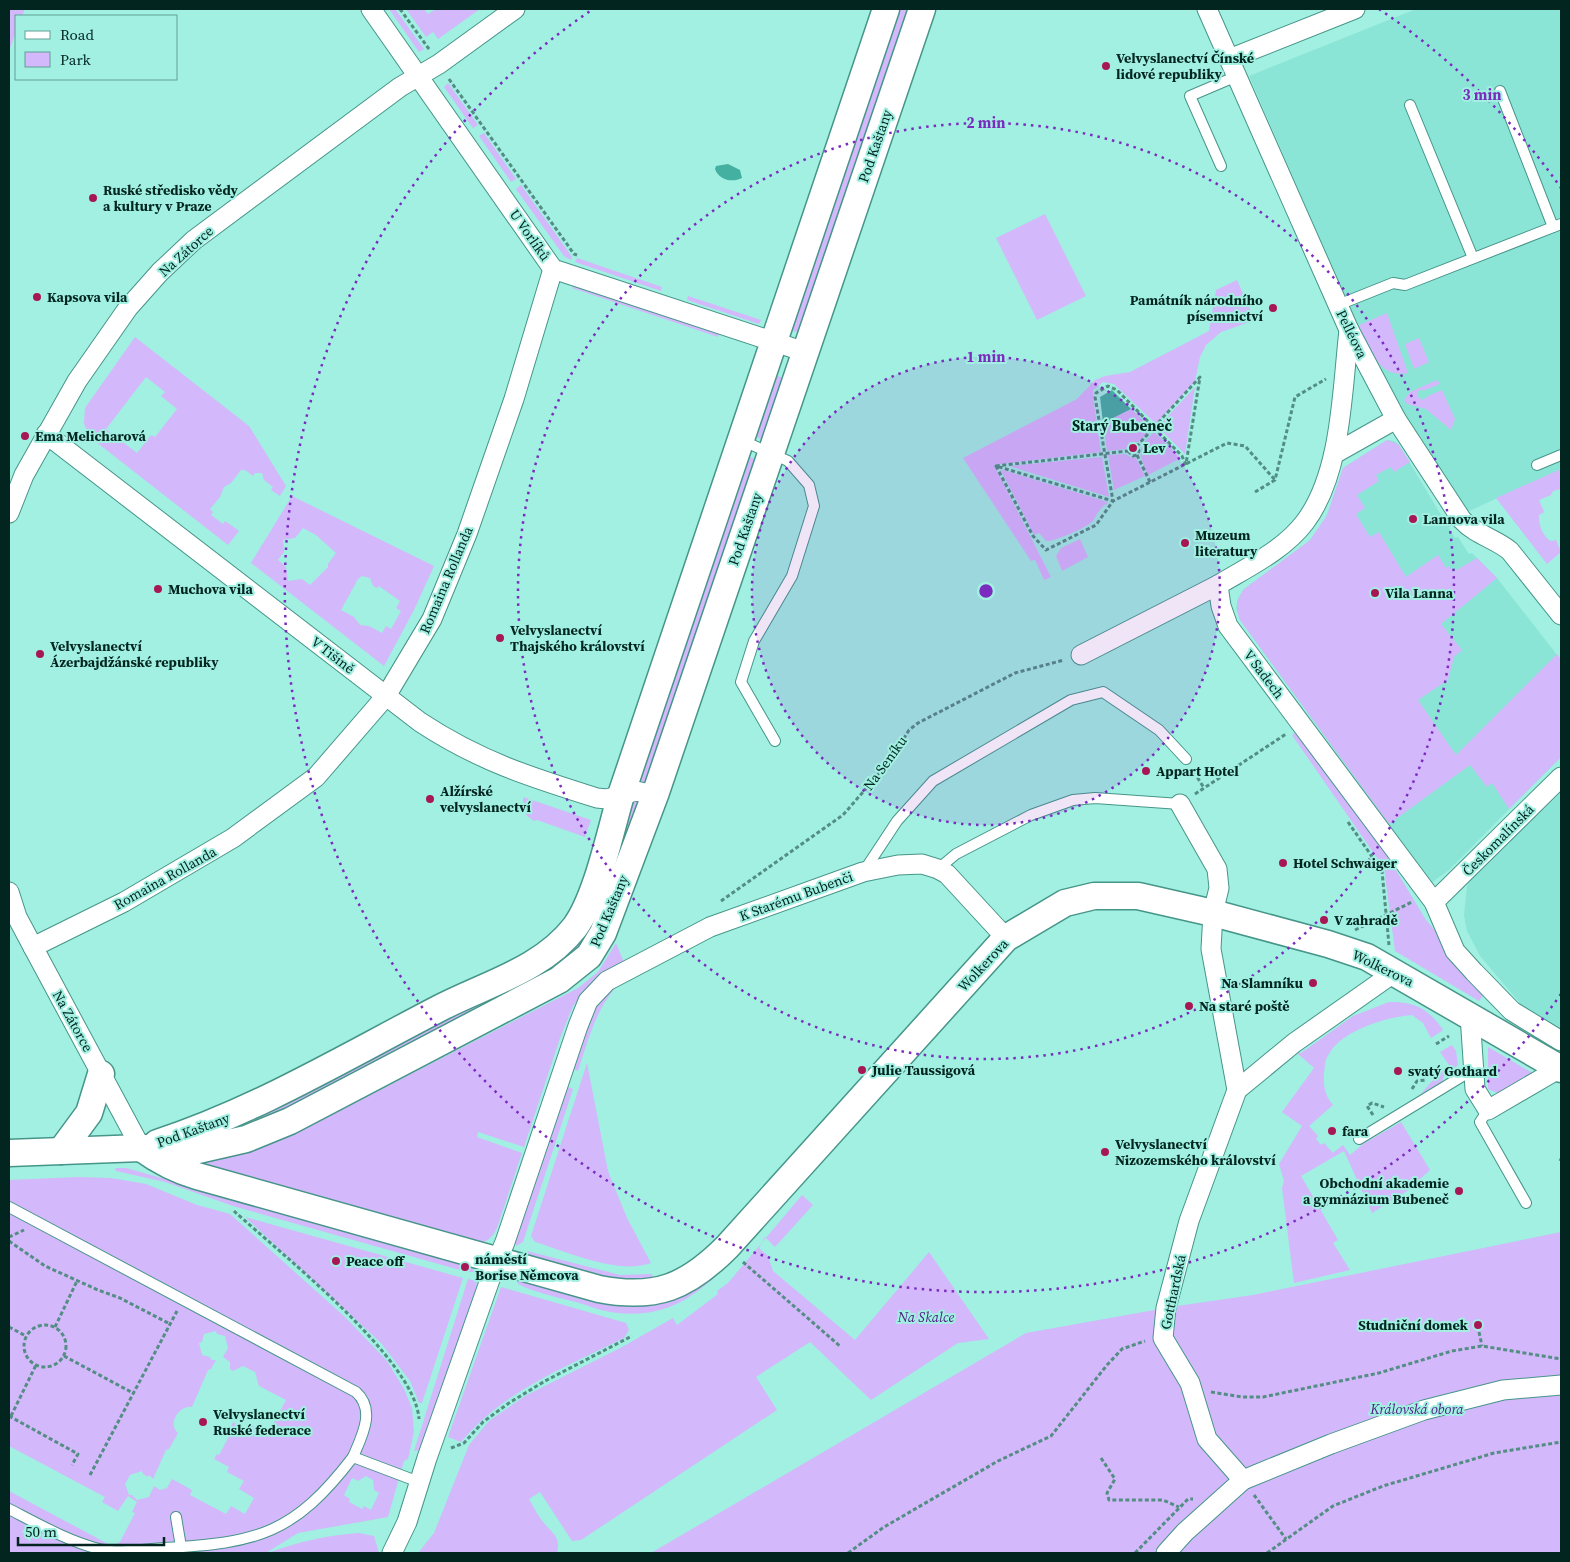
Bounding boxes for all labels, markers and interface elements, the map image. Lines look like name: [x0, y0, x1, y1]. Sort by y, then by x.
legend: [15, 15, 178, 80]
text: Road: [60, 24, 94, 45]
place label: Velvyslanectví Čínské lidové republiky: [1116, 48, 1254, 84]
text: Park: [60, 49, 92, 70]
marker: Velvyslanectví Čínské lidové republiky: [1100, 60, 1112, 72]
text: 3 min: [1463, 84, 1501, 105]
street label: Pod Kaštany: [853, 106, 897, 185]
text: 2 min: [967, 112, 1005, 133]
place label: Ruské středisko vědy a kultury v Praze: [103, 180, 239, 216]
marker: Ruské středisko vědy a kultury v Praze: [87, 192, 99, 204]
street label: U Vorlíků: [505, 205, 555, 265]
street label: Na Zátorce: [154, 221, 218, 281]
place label: Kapsova vila: [47, 287, 128, 307]
place label: Památník národního písemnictví: [1130, 290, 1264, 326]
marker: Kapsova vila: [31, 291, 43, 303]
marker: Památník národního písemnictví: [1267, 302, 1279, 314]
street label: Pelléova: [1332, 306, 1373, 363]
text: 1 min: [967, 346, 1005, 367]
district label: Starý Bubeneč: [1072, 415, 1172, 436]
place label: Ema Melicharová: [35, 426, 146, 446]
marker: Ema Melicharová: [19, 430, 31, 442]
place label: Lev: [1143, 438, 1166, 458]
marker: Lev: [1127, 442, 1139, 454]
street label: Pod Kaštany: [723, 489, 767, 568]
place label: Lannova vila: [1423, 509, 1505, 529]
marker: Lannova vila: [1407, 513, 1419, 525]
street label: Romaina Rollanda: [414, 523, 478, 637]
place label: Muzeum literatury: [1195, 525, 1258, 561]
marker: Muzeum literatury: [1179, 537, 1191, 549]
place label: Muchova vila: [168, 579, 253, 599]
centre of rings: [977, 582, 995, 600]
marker: Muchova vila: [152, 583, 164, 595]
place label: Vila Lanna: [1385, 583, 1454, 603]
marker: Vila Lanna: [1369, 587, 1381, 599]
place label: Velvyslanectví Thajského království: [510, 620, 645, 656]
street label: V Tišině: [307, 632, 359, 678]
marker: Velvyslanectví Thajského království: [494, 632, 506, 644]
place label: Velvyslanectví Ázerbajdžánské republiky: [50, 636, 219, 672]
street label: V Sadech: [1239, 645, 1289, 703]
marker: Velvyslanectví Ázerbajdžánské republiky: [34, 648, 46, 660]
street label: Na Seníku: [858, 732, 912, 794]
place label: Appart Hotel: [1156, 761, 1239, 781]
marker: Appart Hotel: [1140, 765, 1152, 777]
place label: Alžírské velvyslanectví: [439, 781, 531, 817]
marker: Alžírské velvyslanectví: [424, 793, 436, 805]
street label: Českomalínská: [1458, 799, 1539, 880]
street label: Romaina Rollanda: [110, 841, 221, 915]
place label: Hotel Schwaiger: [1293, 853, 1398, 873]
marker: Hotel Schwaiger: [1277, 857, 1289, 869]
street label: K Starému Bubenči: [736, 866, 856, 926]
street label: Pod Kaštany: [585, 871, 633, 950]
place label: V zahradě: [1334, 910, 1398, 930]
marker: V zahradě: [1318, 914, 1330, 926]
street label: Wolkerova: [953, 933, 1013, 996]
street label: Wolkerova: [1349, 945, 1418, 992]
place label: Na Slamníku: [1221, 973, 1303, 993]
marker: Na Slamníku: [1307, 977, 1319, 989]
street label: Na Zátorce: [48, 987, 98, 1055]
place label: Na staré poště: [1199, 996, 1290, 1016]
marker: Na staré poště: [1183, 1000, 1195, 1012]
place label: Julie Taussigová: [871, 1060, 976, 1080]
place label: svatý Gothard: [1408, 1061, 1498, 1081]
marker: Julie Taussigová: [856, 1064, 868, 1076]
marker: svatý Gothard: [1392, 1065, 1404, 1077]
street label: Pod Kaštany: [154, 1107, 233, 1152]
place label: fara: [1342, 1121, 1369, 1141]
marker: fara: [1326, 1125, 1338, 1137]
place label: Velvyslanectví Nizozemského království: [1115, 1134, 1276, 1170]
marker: Velvyslanectví Nizozemského království: [1099, 1146, 1111, 1158]
place label: Obchodní akademie a gymnázium Bubeneč: [1303, 1173, 1449, 1209]
marker: Obchodní akademie a gymnázium Bubeneč: [1453, 1185, 1465, 1197]
place label: náměstí Borise Němcova: [475, 1249, 579, 1285]
place label: Peace off: [346, 1251, 405, 1271]
street label: Gotthardská: [1155, 1252, 1191, 1331]
marker: Peace off: [330, 1255, 342, 1267]
marker: náměstí Borise Němcova: [459, 1261, 471, 1273]
park label: Na Skalce: [897, 1307, 955, 1327]
place label: Studniční domek: [1358, 1315, 1469, 1335]
marker: Studniční domek: [1472, 1319, 1484, 1331]
park label: Královská obora: [1369, 1399, 1464, 1419]
place label: Velvyslanectví Ruské federace: [213, 1404, 311, 1440]
marker: Velvyslanectví Ruské federace: [197, 1416, 209, 1428]
scale bar: [18, 1514, 164, 1546]
text: 50 m: [25, 1521, 57, 1542]

